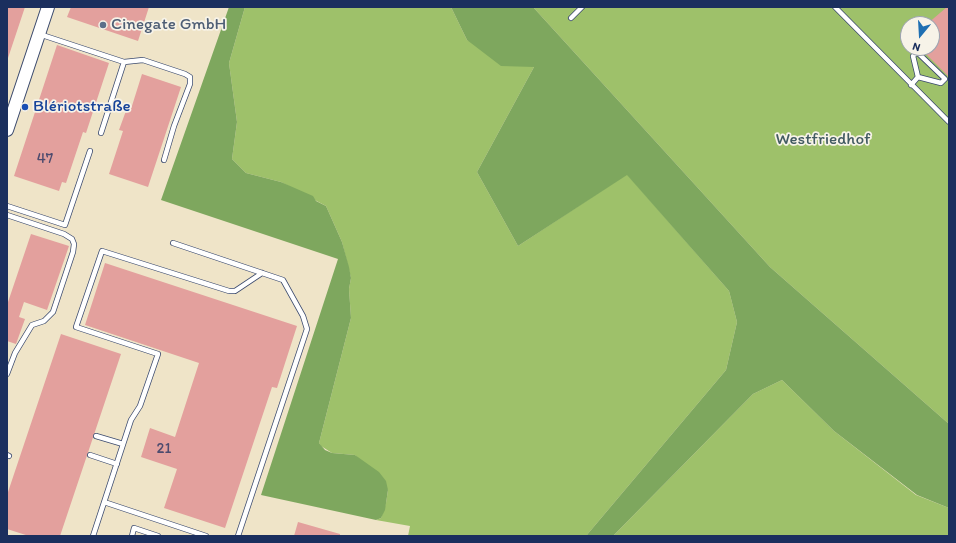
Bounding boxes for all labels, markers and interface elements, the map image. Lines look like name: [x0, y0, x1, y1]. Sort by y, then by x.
place label: Cinegate GmbH: [111, 15, 226, 35]
north arrow: [900, 16, 940, 56]
marker: Cinegate GmbH: [98, 20, 108, 30]
text: N: [911, 40, 922, 54]
place label: Blériotstraße: [33, 97, 131, 117]
marker: Blériotstraße: [20, 102, 30, 112]
park label: Westfriedhof: [776, 130, 870, 150]
house number: 47: [37, 150, 53, 168]
house number: 21: [157, 440, 171, 458]

